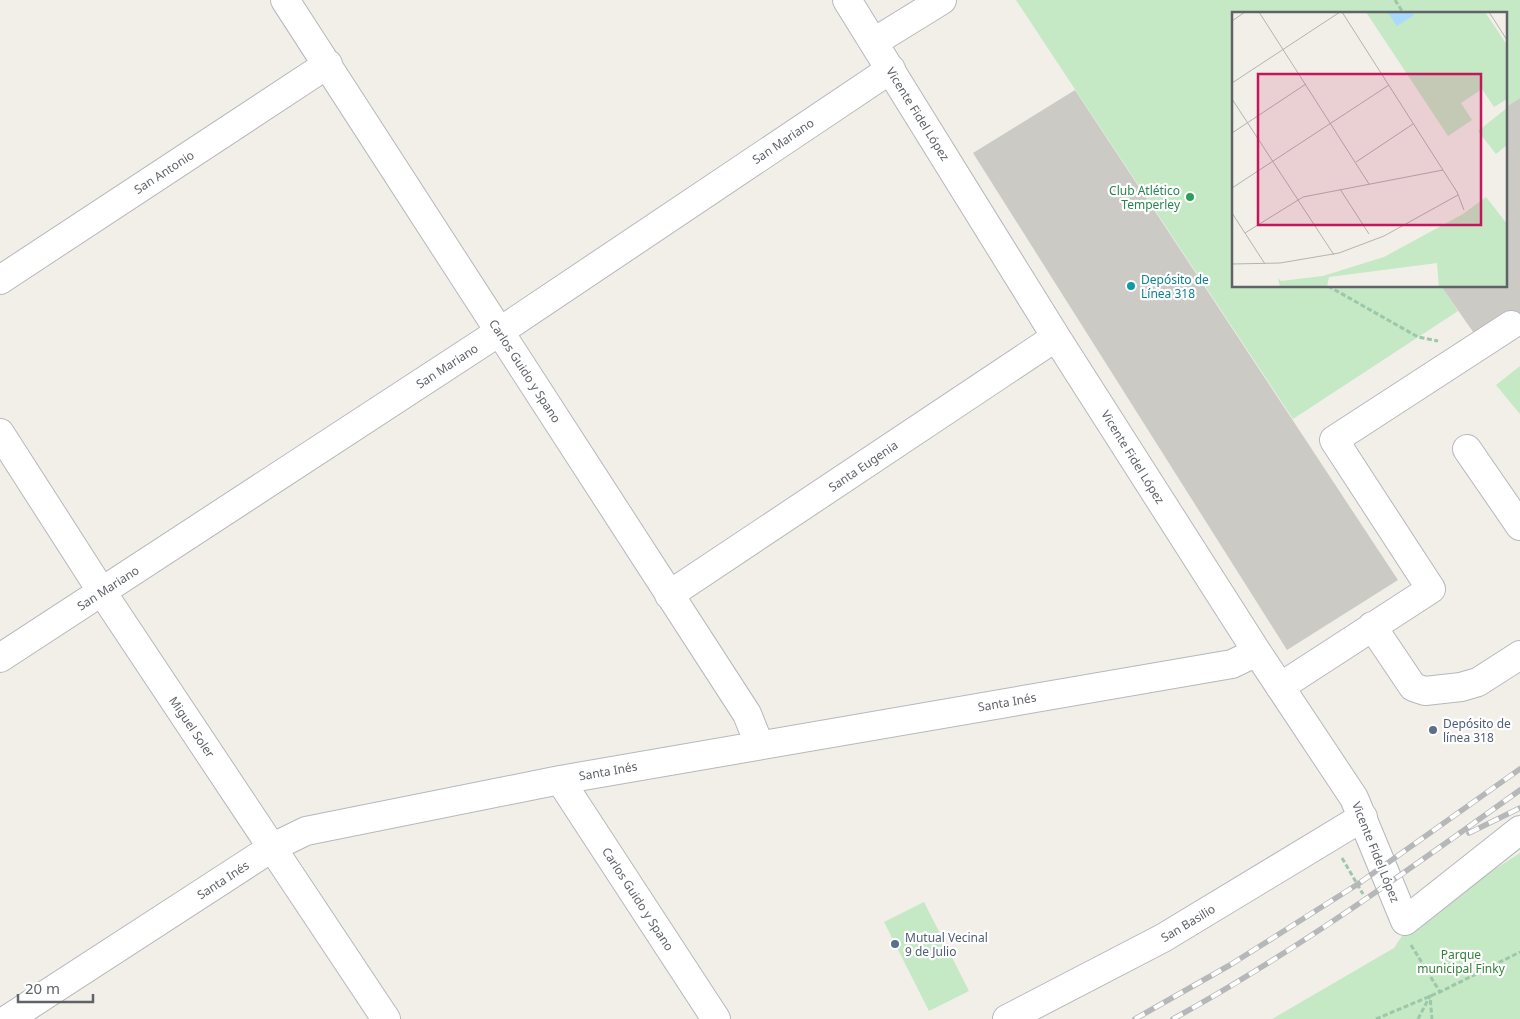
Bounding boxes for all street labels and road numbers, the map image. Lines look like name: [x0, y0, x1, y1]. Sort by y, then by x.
street label: Vicente Fidel López: [882, 64, 954, 164]
street label: San Mariano: [749, 114, 817, 168]
street label: San Antonio: [131, 146, 197, 198]
street label: Carlos Guido y Spano: [485, 316, 565, 426]
street label: San Mariano: [413, 340, 481, 392]
street label: Vicente Fidel López: [1097, 407, 1169, 507]
street label: Santa Eugenia: [825, 436, 901, 496]
street label: San Mariano: [74, 562, 142, 614]
street label: Santa Inés: [977, 688, 1038, 715]
street label: Miguel Soler: [165, 693, 219, 761]
street label: Santa Inés: [578, 757, 639, 784]
street label: Vicente Fidel López: [1348, 799, 1404, 905]
street label: Carlos Guido y Spano: [598, 844, 678, 954]
street label: Santa Inés: [194, 857, 253, 903]
street label: San Basilio: [1158, 900, 1218, 946]

